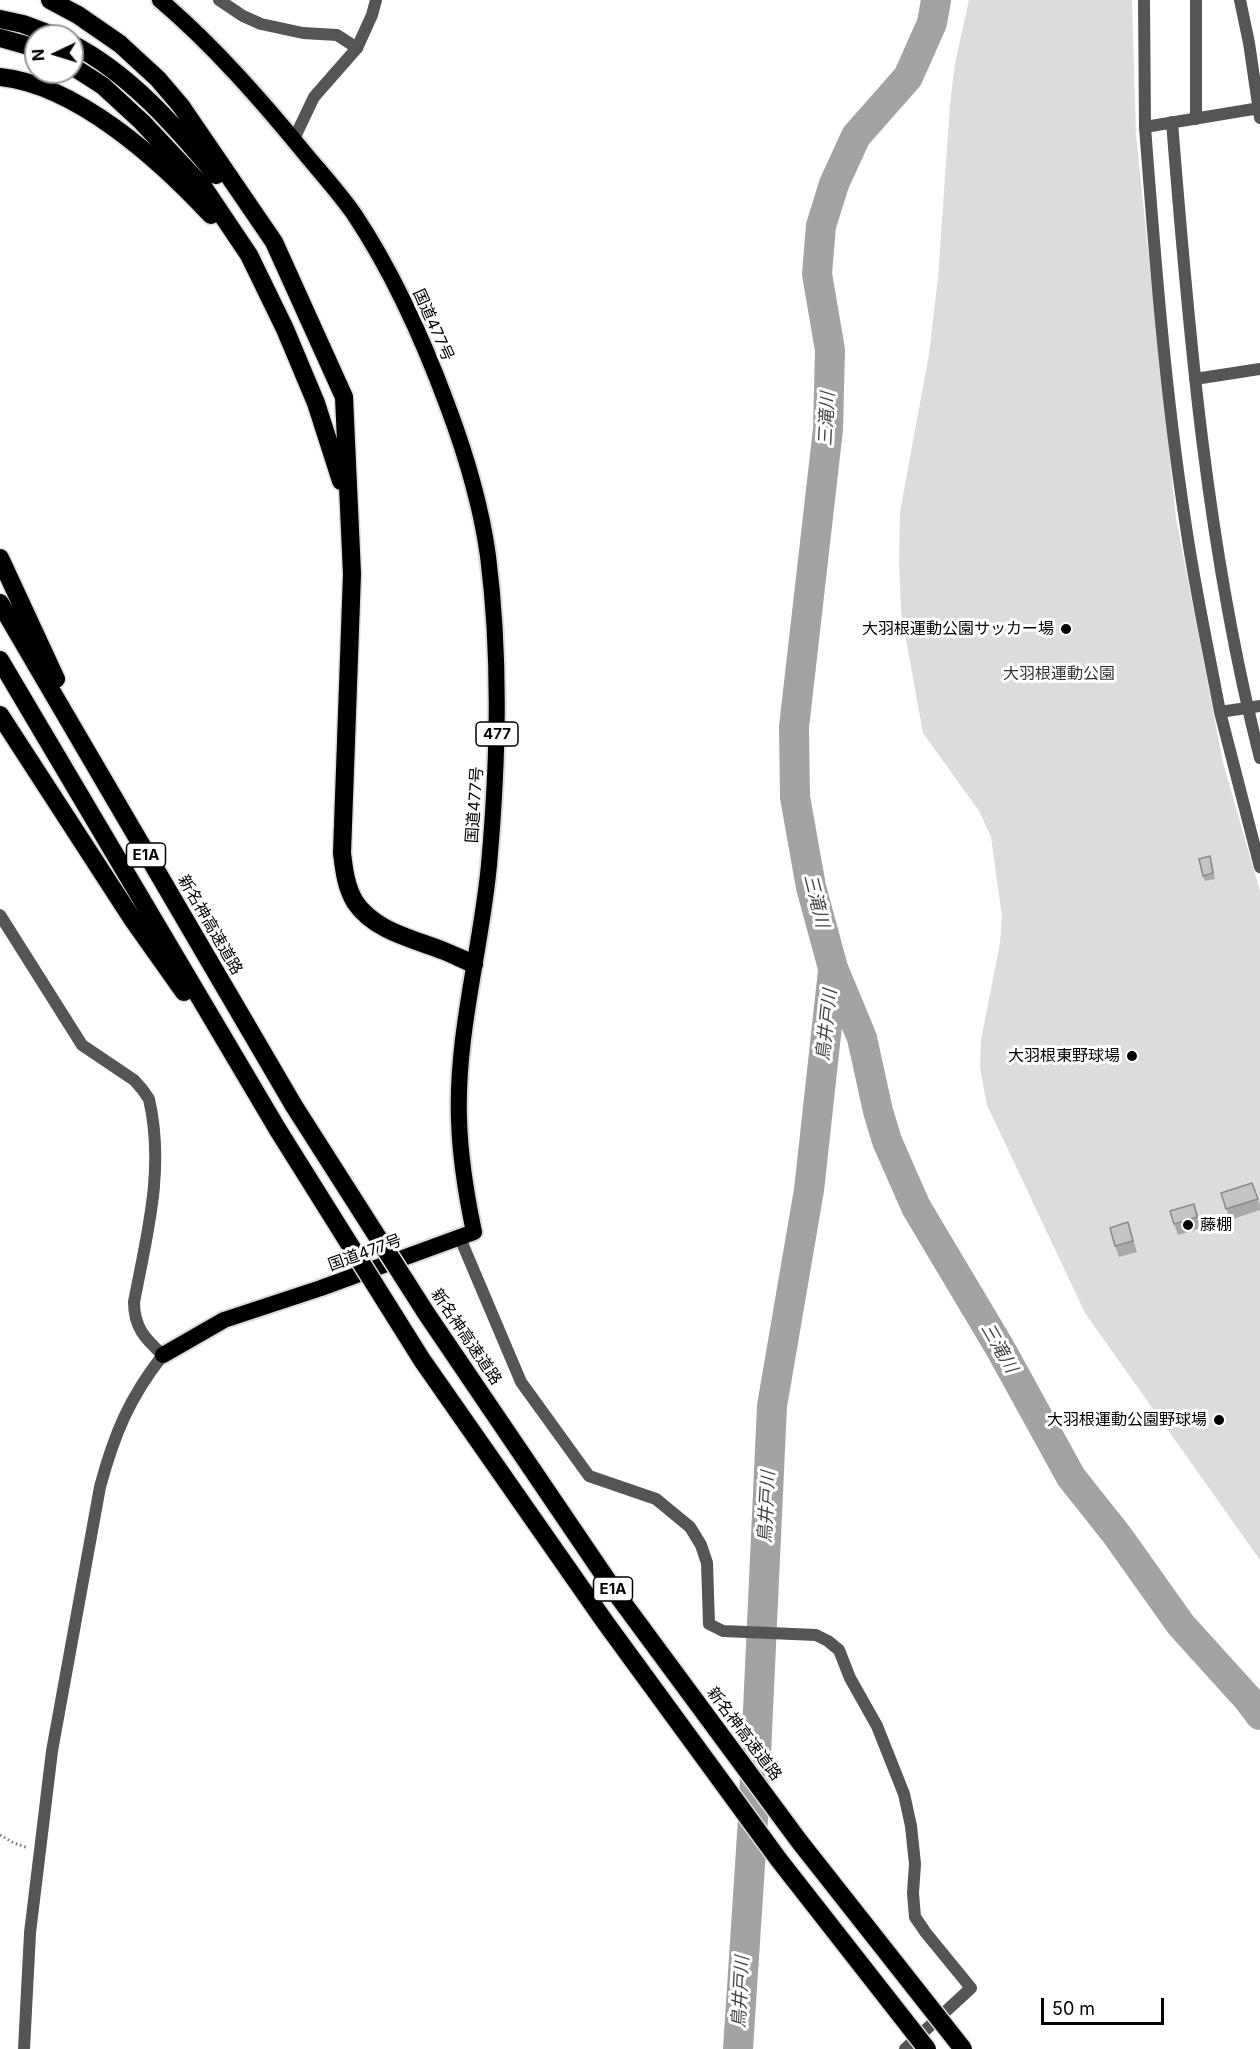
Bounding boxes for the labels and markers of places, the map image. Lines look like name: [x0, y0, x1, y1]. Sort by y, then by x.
place label: 大羽根運動公園サッカー場: [862, 619, 1054, 639]
marker: 大羽根運動公園サッカー場: [1059, 622, 1073, 636]
place label: 大羽根東野球場: [1008, 1046, 1120, 1066]
marker: 大羽根東野球場: [1125, 1049, 1139, 1063]
place label: 藤棚: [1200, 1215, 1232, 1235]
marker: 藤棚: [1181, 1218, 1195, 1232]
place label: 大羽根運動公園野球場: [1047, 1410, 1207, 1430]
marker: 大羽根運動公園野球場: [1212, 1413, 1226, 1427]

